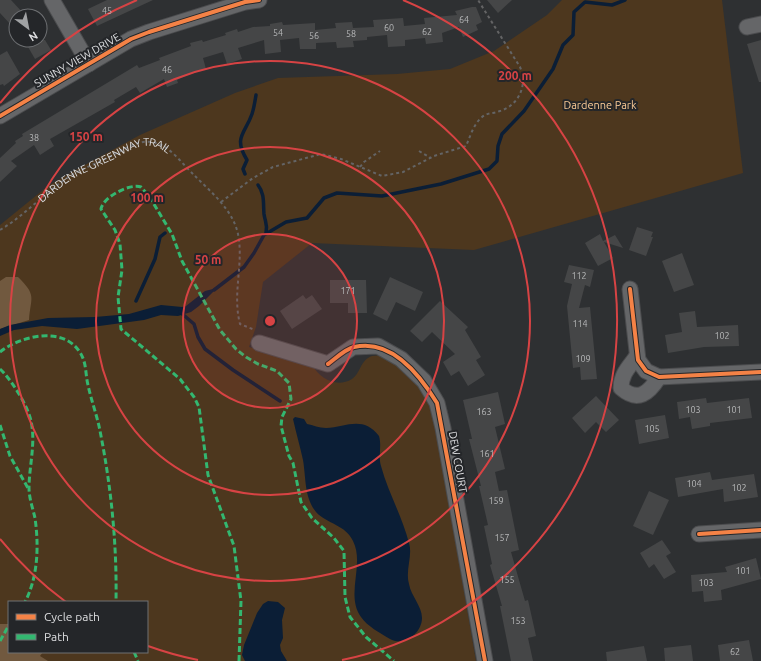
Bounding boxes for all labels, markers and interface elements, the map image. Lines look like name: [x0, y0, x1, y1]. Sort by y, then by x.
house number: 45: [102, 6, 112, 16]
north arrow: [8, 8, 48, 48]
house number: 64: [459, 15, 469, 25]
house number: 60: [384, 23, 394, 33]
house number: 62: [422, 27, 432, 37]
house number: 54: [273, 28, 283, 38]
house number: 58: [346, 29, 356, 39]
street label: SUNNY VIEW DRIVE: [32, 30, 122, 90]
house number: 56: [309, 31, 319, 41]
house number: 46: [162, 65, 172, 75]
text: 200 m: [498, 69, 532, 82]
park label: Dardenne Park: [563, 99, 637, 111]
text: 150 m: [69, 130, 103, 143]
house number: 38: [29, 133, 39, 143]
street label: DARDENNE GREENWAY TRAIL: [36, 136, 174, 204]
text: 100 m: [130, 191, 164, 204]
text: 50 m: [195, 253, 221, 266]
house number: 112: [571, 271, 587, 281]
house number: 171: [340, 286, 356, 296]
centre of rings: [263, 314, 277, 328]
house number: 114: [572, 319, 588, 329]
house number: 102: [714, 331, 730, 341]
house number: 109: [575, 354, 591, 364]
house number: 103: [685, 405, 701, 415]
house number: 101: [726, 405, 742, 415]
house number: 163: [476, 407, 492, 417]
house number: 105: [644, 424, 660, 434]
street label: DEW COURT: [447, 430, 469, 494]
house number: 161: [479, 449, 495, 459]
house number: 104: [686, 479, 702, 489]
house number: 102: [731, 483, 747, 493]
house number: 159: [488, 496, 504, 506]
house number: 157: [494, 533, 510, 543]
house number: 101: [735, 566, 751, 576]
house number: 155: [499, 575, 515, 585]
house number: 103: [698, 578, 714, 588]
legend: [8, 601, 148, 653]
text: Cycle path: [44, 610, 100, 623]
house number: 153: [510, 616, 526, 626]
text: Path: [44, 630, 69, 643]
house number: 62: [730, 647, 740, 657]

